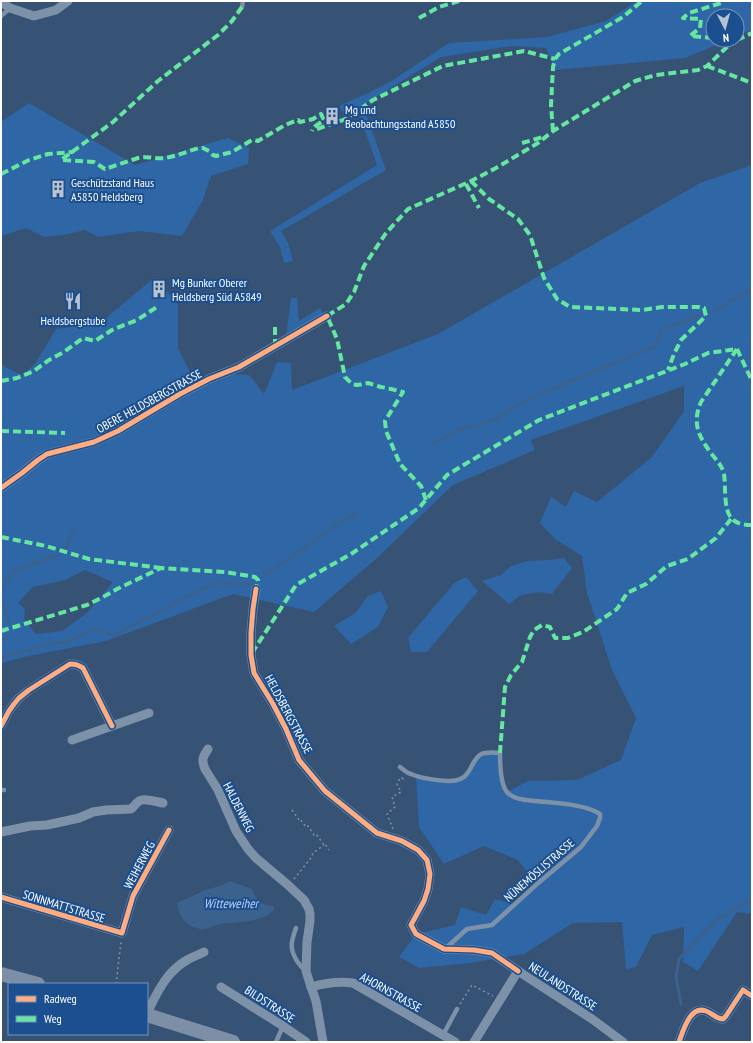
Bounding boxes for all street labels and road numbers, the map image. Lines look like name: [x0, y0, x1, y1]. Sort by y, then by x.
street label: OBERE HELDSBERGSTRASSE: [94, 366, 204, 436]
street label: HELDSBERGSTRASSE: [262, 672, 316, 756]
street label: HALDENWEG: [220, 779, 258, 835]
street label: NÜNEMÖSLISTRASSE: [501, 835, 577, 905]
street label: WEIHERWEG: [120, 838, 158, 892]
street label: SONNMATTSTRASSE: [21, 886, 107, 926]
street label: NEULANDSTRASSE: [526, 958, 600, 1014]
street label: AHORNSTRASSE: [358, 969, 424, 1015]
street label: BILDSTRASSE: [242, 982, 298, 1026]

